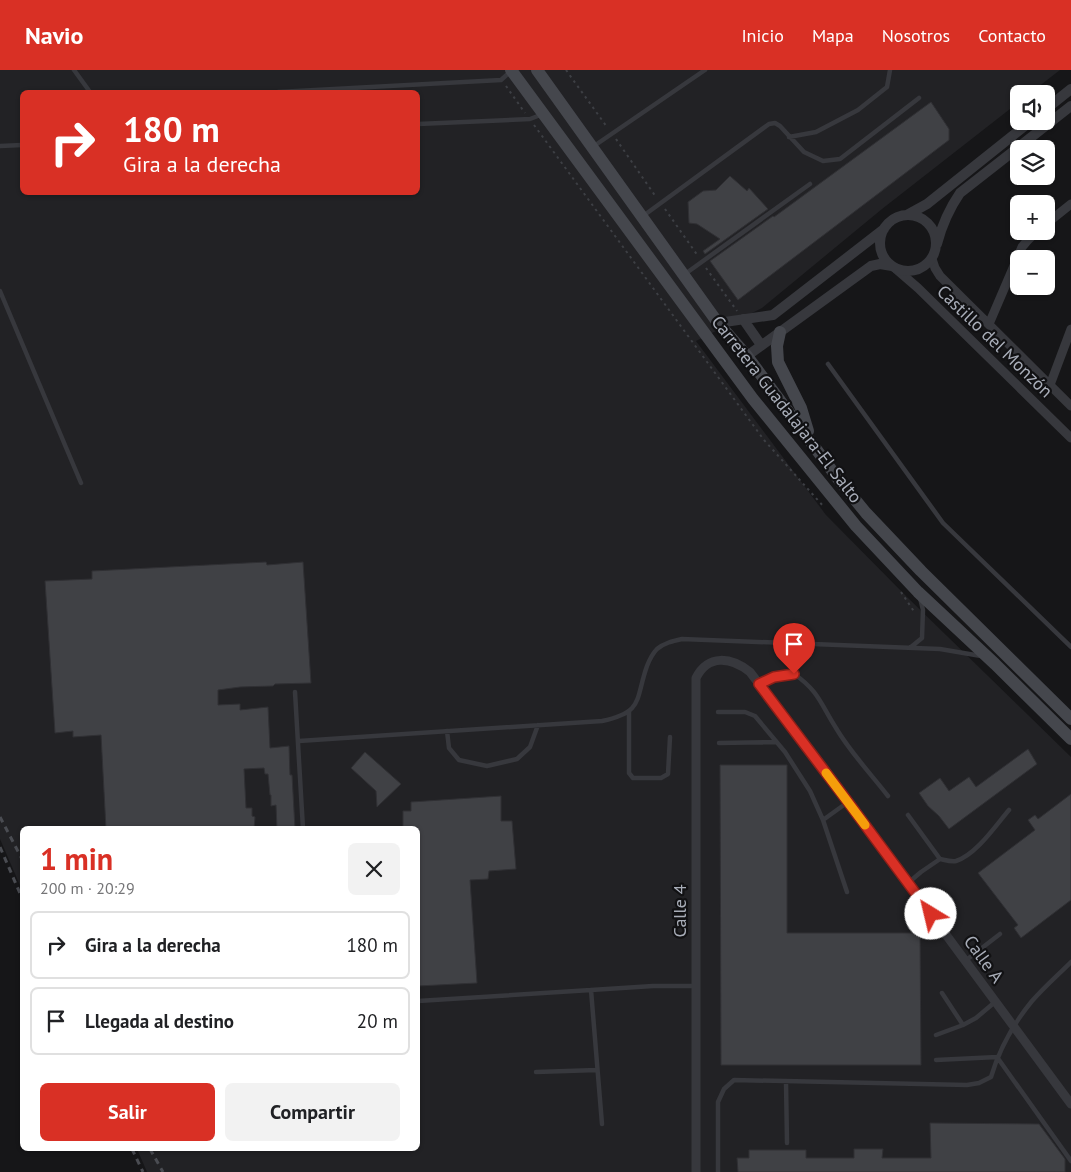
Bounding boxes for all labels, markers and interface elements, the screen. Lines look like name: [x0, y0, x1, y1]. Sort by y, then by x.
text: Navio: [25, 20, 83, 51]
text: Inicio: [741, 24, 784, 47]
text: Mapa: [812, 24, 854, 47]
text: Nosotros: [882, 24, 950, 47]
text: Contacto: [978, 24, 1046, 47]
map controls: [1010, 85, 1055, 295]
button: sound: [1010, 85, 1055, 130]
text: 180 m: [123, 106, 220, 152]
icon: right: [40, 110, 105, 175]
button: layers: [1010, 140, 1055, 185]
text: Gira a la derecha: [123, 150, 281, 178]
button: +: [1010, 195, 1055, 240]
button: −: [1010, 250, 1055, 295]
street label: Castillo del Monzón: [932, 280, 1058, 402]
street label: Carretera Guadalajara-El Salto: [707, 311, 867, 507]
pin: [773, 623, 815, 674]
icon: arrive: [780, 630, 808, 658]
text: 1 min: [40, 839, 113, 878]
button: close: [348, 843, 400, 895]
text: 200 m · 20:29: [40, 878, 135, 898]
street label: Calle 4: [668, 884, 691, 938]
position arrow: [904, 887, 956, 939]
icon: right: [42, 931, 70, 959]
street label: Calle A: [959, 931, 1009, 988]
text: Gira a la derecha: [85, 933, 221, 957]
text: 180 m: [346, 933, 398, 957]
icon: arrive: [42, 1007, 70, 1035]
text: Llegada al destino: [85, 1009, 234, 1033]
text: 20 m: [357, 1009, 398, 1033]
button: Salir: [40, 1083, 215, 1141]
button: Compartir: [225, 1083, 400, 1141]

